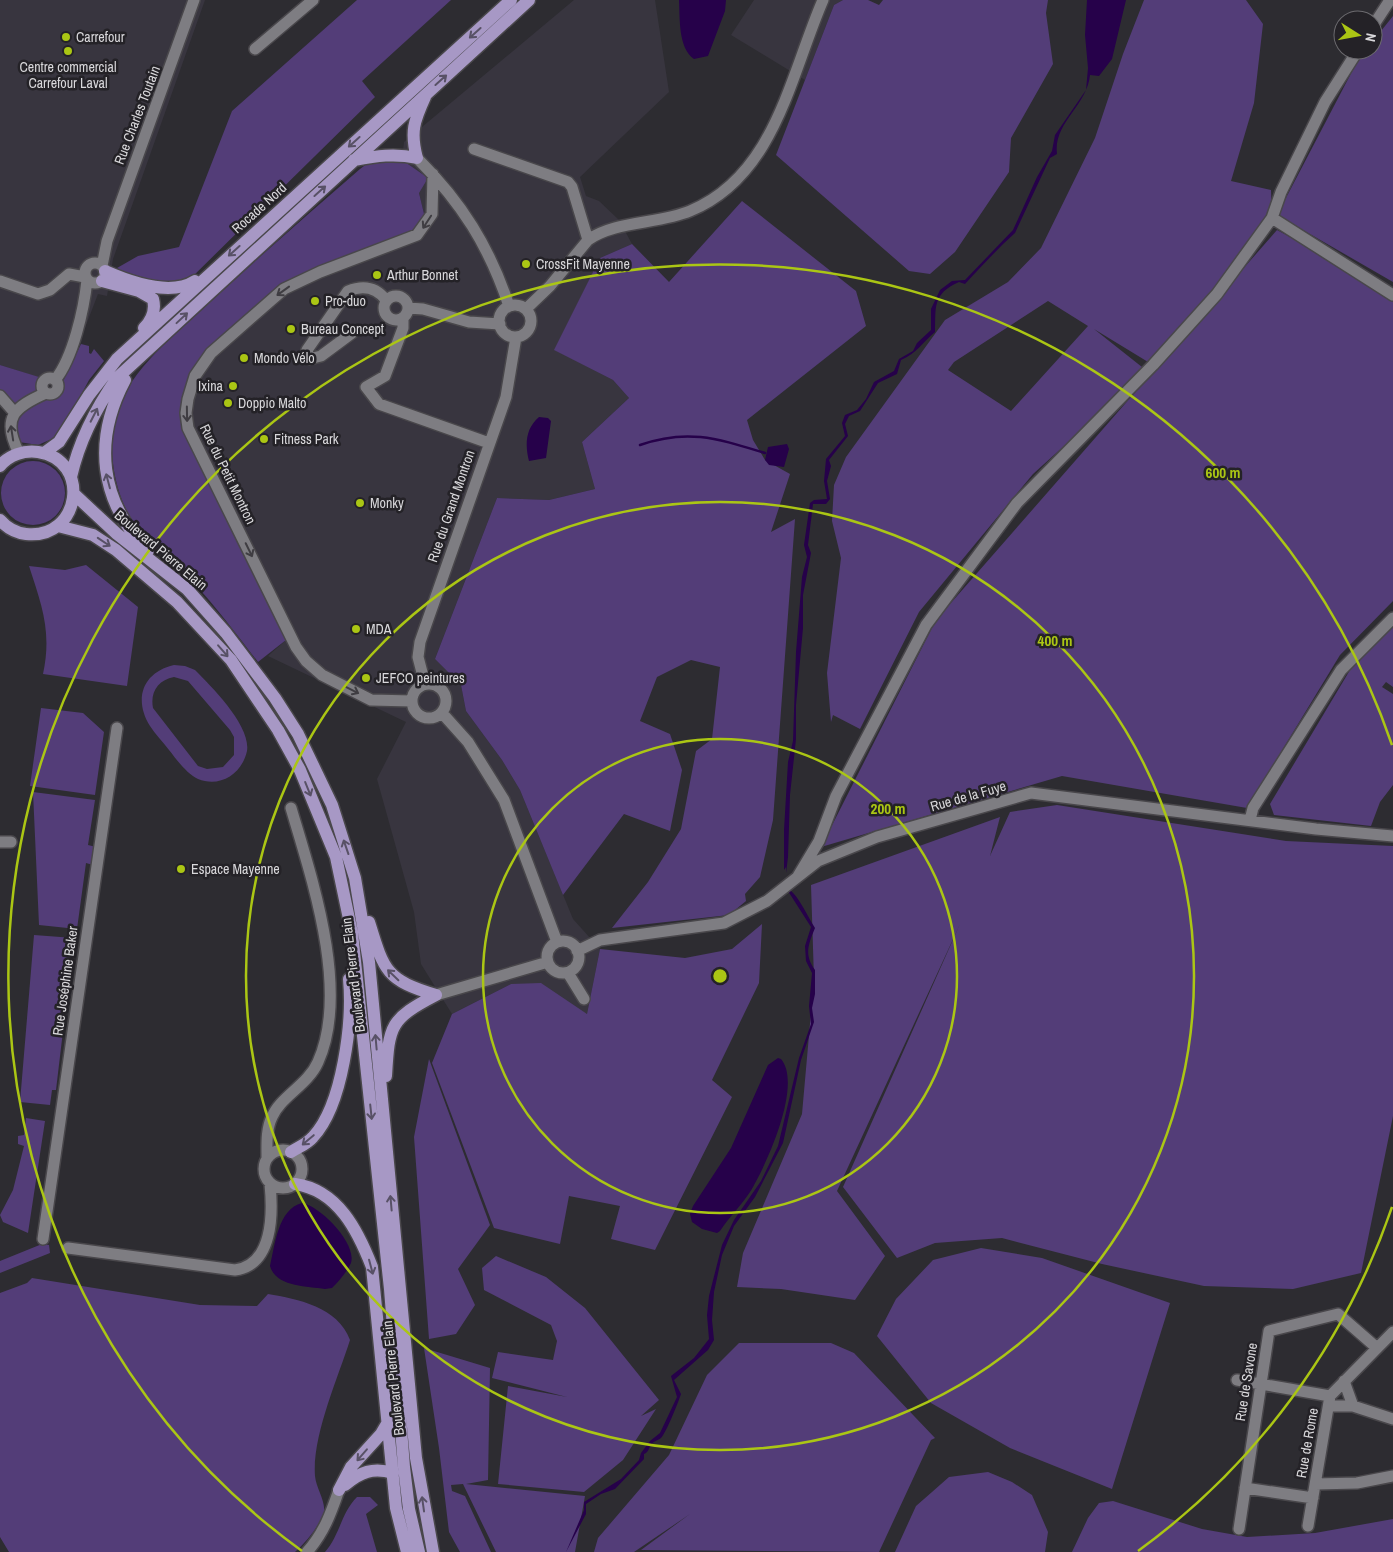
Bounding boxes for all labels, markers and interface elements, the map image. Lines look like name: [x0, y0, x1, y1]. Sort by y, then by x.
north arrow: [1333, 10, 1383, 60]
one-way arrow: [468, 27, 481, 39]
place label: Carrefour: [76, 28, 125, 46]
marker: Carrefour: [60, 31, 72, 43]
text: N: [1361, 32, 1380, 43]
marker: Centre commercial Carrefour Laval: [62, 45, 74, 57]
place label: Centre commercial Carrefour Laval: [20, 58, 116, 92]
street label: Rue Charles Toutain: [110, 63, 164, 167]
one-way arrow: [434, 74, 447, 85]
one-way arrow: [348, 136, 361, 148]
street label: Rocade Nord: [228, 179, 290, 237]
one-way arrow: [313, 186, 326, 197]
one-way arrow: [422, 214, 432, 228]
one-way arrow: [228, 245, 241, 257]
place label: CrossFit Mayenne: [536, 255, 630, 273]
marker: CrossFit Mayenne: [520, 258, 532, 270]
place label: Arthur Bonnet: [386, 266, 458, 284]
marker: Arthur Bonnet: [371, 269, 383, 281]
one-way arrow: [276, 286, 290, 296]
place label: Pro-duo: [325, 292, 366, 310]
marker: Pro-duo: [309, 295, 321, 307]
one-way arrow: [175, 312, 188, 324]
place label: Bureau Concept: [301, 320, 384, 338]
marker: Bureau Concept: [285, 323, 297, 335]
place label: Mondo Vélo: [254, 349, 315, 367]
marker: Mondo Vélo: [238, 352, 250, 364]
place label: Ixina: [198, 377, 224, 395]
marker: Ixina: [227, 380, 239, 392]
place label: Doppio Malto: [238, 394, 306, 412]
marker: Doppio Malto: [222, 397, 234, 409]
one-way arrow: [182, 405, 192, 421]
one-way arrow: [90, 408, 100, 423]
street label: Rue du Petit Montron: [196, 421, 260, 527]
one-way arrow: [7, 426, 17, 442]
place label: Fitness Park: [274, 430, 339, 448]
marker: Fitness Park: [258, 433, 270, 445]
street label: Rue du Grand Montron: [423, 448, 479, 564]
text: 600 m: [1206, 462, 1240, 483]
one-way arrow: [103, 473, 112, 489]
place label: Monky: [370, 494, 404, 512]
marker: Monky: [354, 497, 366, 509]
street label: Boulevard Pierre Elain: [111, 506, 211, 594]
one-way arrow: [96, 537, 110, 547]
one-way arrow: [245, 542, 255, 557]
place label: MDA: [366, 620, 392, 638]
marker: MDA: [350, 623, 362, 635]
text: 400 m: [1038, 630, 1072, 651]
one-way arrow: [218, 645, 229, 658]
place label: JEFCO peintures: [376, 669, 465, 687]
marker: JEFCO peintures: [360, 672, 372, 684]
one-way arrow: [345, 685, 360, 695]
street label: Rue de la Fuye: [928, 777, 1008, 815]
one-way arrow: [304, 781, 313, 796]
text: 200 m: [871, 798, 905, 819]
one-way arrow: [341, 840, 350, 855]
place label: Espace Mayenne: [191, 860, 280, 878]
marker: Espace Mayenne: [175, 863, 187, 875]
street label: Boulevard Pierre Elain: [337, 917, 369, 1033]
street label: Rue Joséphine Baker: [48, 925, 82, 1037]
centre of rings: [711, 967, 729, 985]
one-way arrow: [387, 969, 399, 981]
one-way arrow: [371, 1034, 381, 1050]
one-way arrow: [366, 1104, 376, 1120]
one-way arrow: [302, 1135, 315, 1146]
one-way arrow: [386, 1196, 396, 1212]
one-way arrow: [366, 1258, 376, 1274]
street label: Boulevard Pierre Elain: [378, 1320, 408, 1436]
street label: Rue de Savone: [1231, 1342, 1261, 1422]
street label: Rue de Rome: [1292, 1407, 1322, 1479]
one-way arrow: [357, 1448, 368, 1461]
one-way arrow: [418, 1497, 428, 1513]

